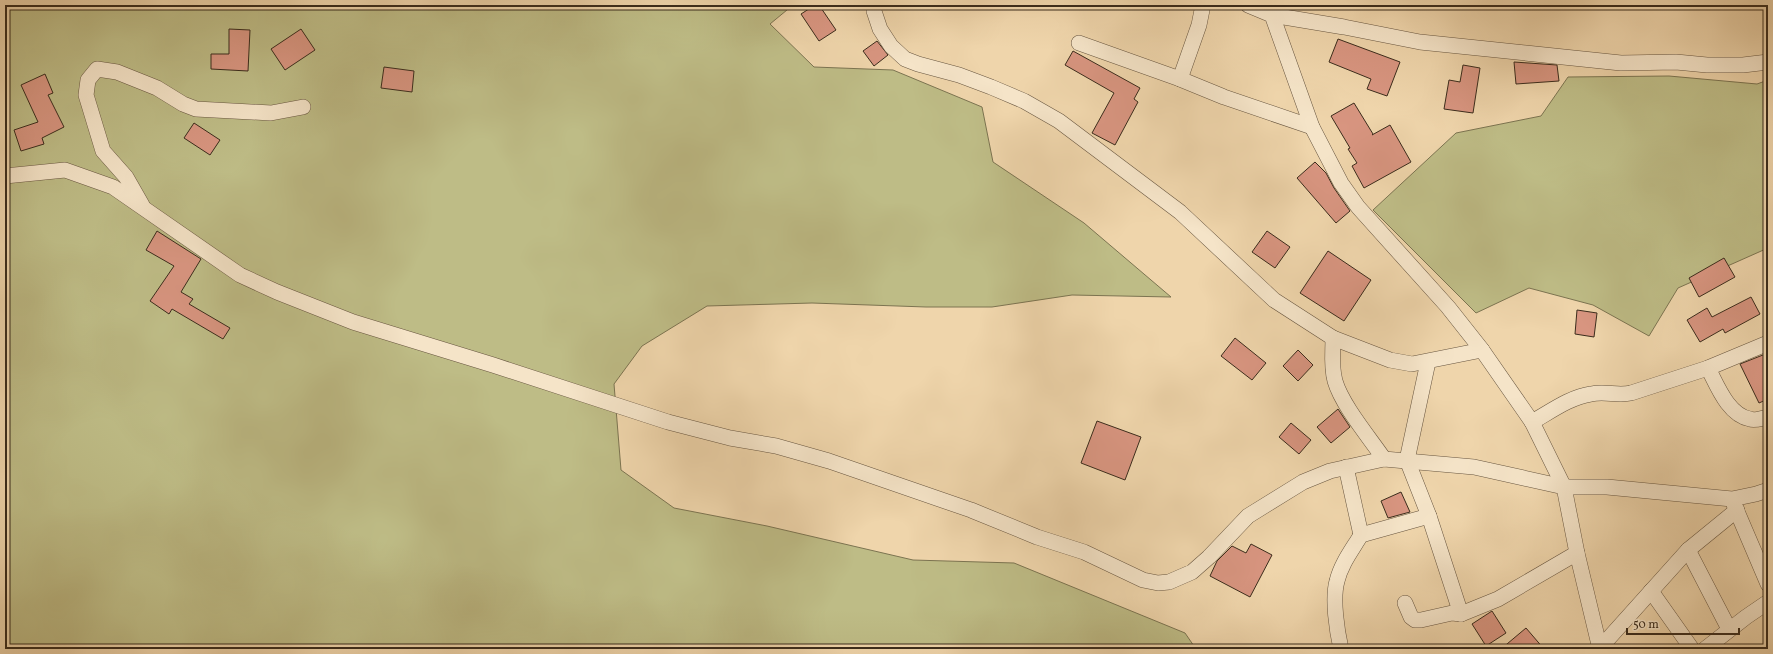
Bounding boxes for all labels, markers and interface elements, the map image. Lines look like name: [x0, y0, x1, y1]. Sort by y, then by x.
scale bar: [1627, 610, 1739, 636]
text: 50 m: [1633, 617, 1659, 633]

